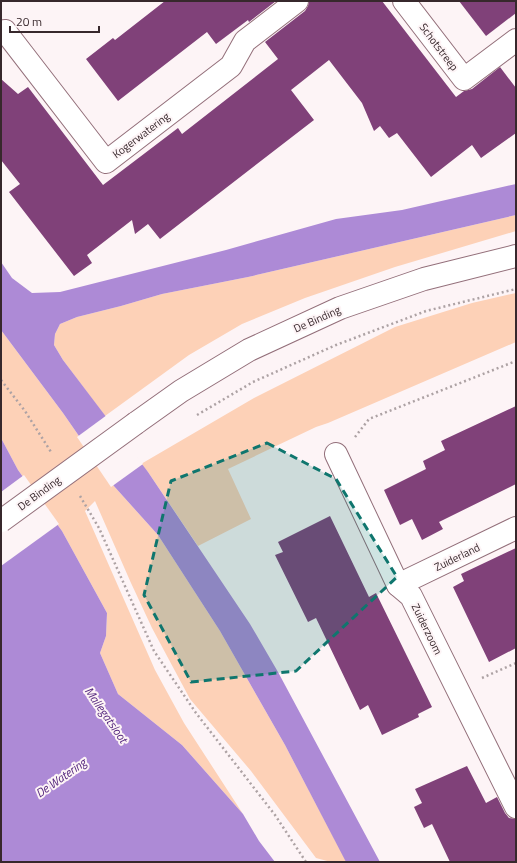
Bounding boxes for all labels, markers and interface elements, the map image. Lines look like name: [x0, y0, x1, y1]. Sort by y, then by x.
scale bar: [10, 8, 99, 34]
text: 20 m: [16, 12, 42, 31]
street label: Schotstreep: [416, 20, 462, 74]
street label: Kogerwatering: [109, 108, 173, 162]
street label: De Binding: [291, 301, 343, 336]
street label: De Binding: [14, 472, 64, 514]
street label: Zuiderland: [431, 539, 483, 575]
street label: Zuiderzoom: [408, 601, 446, 657]
water label: Mallegatsloot: [80, 683, 133, 748]
water label: De Watering: [31, 752, 91, 802]

